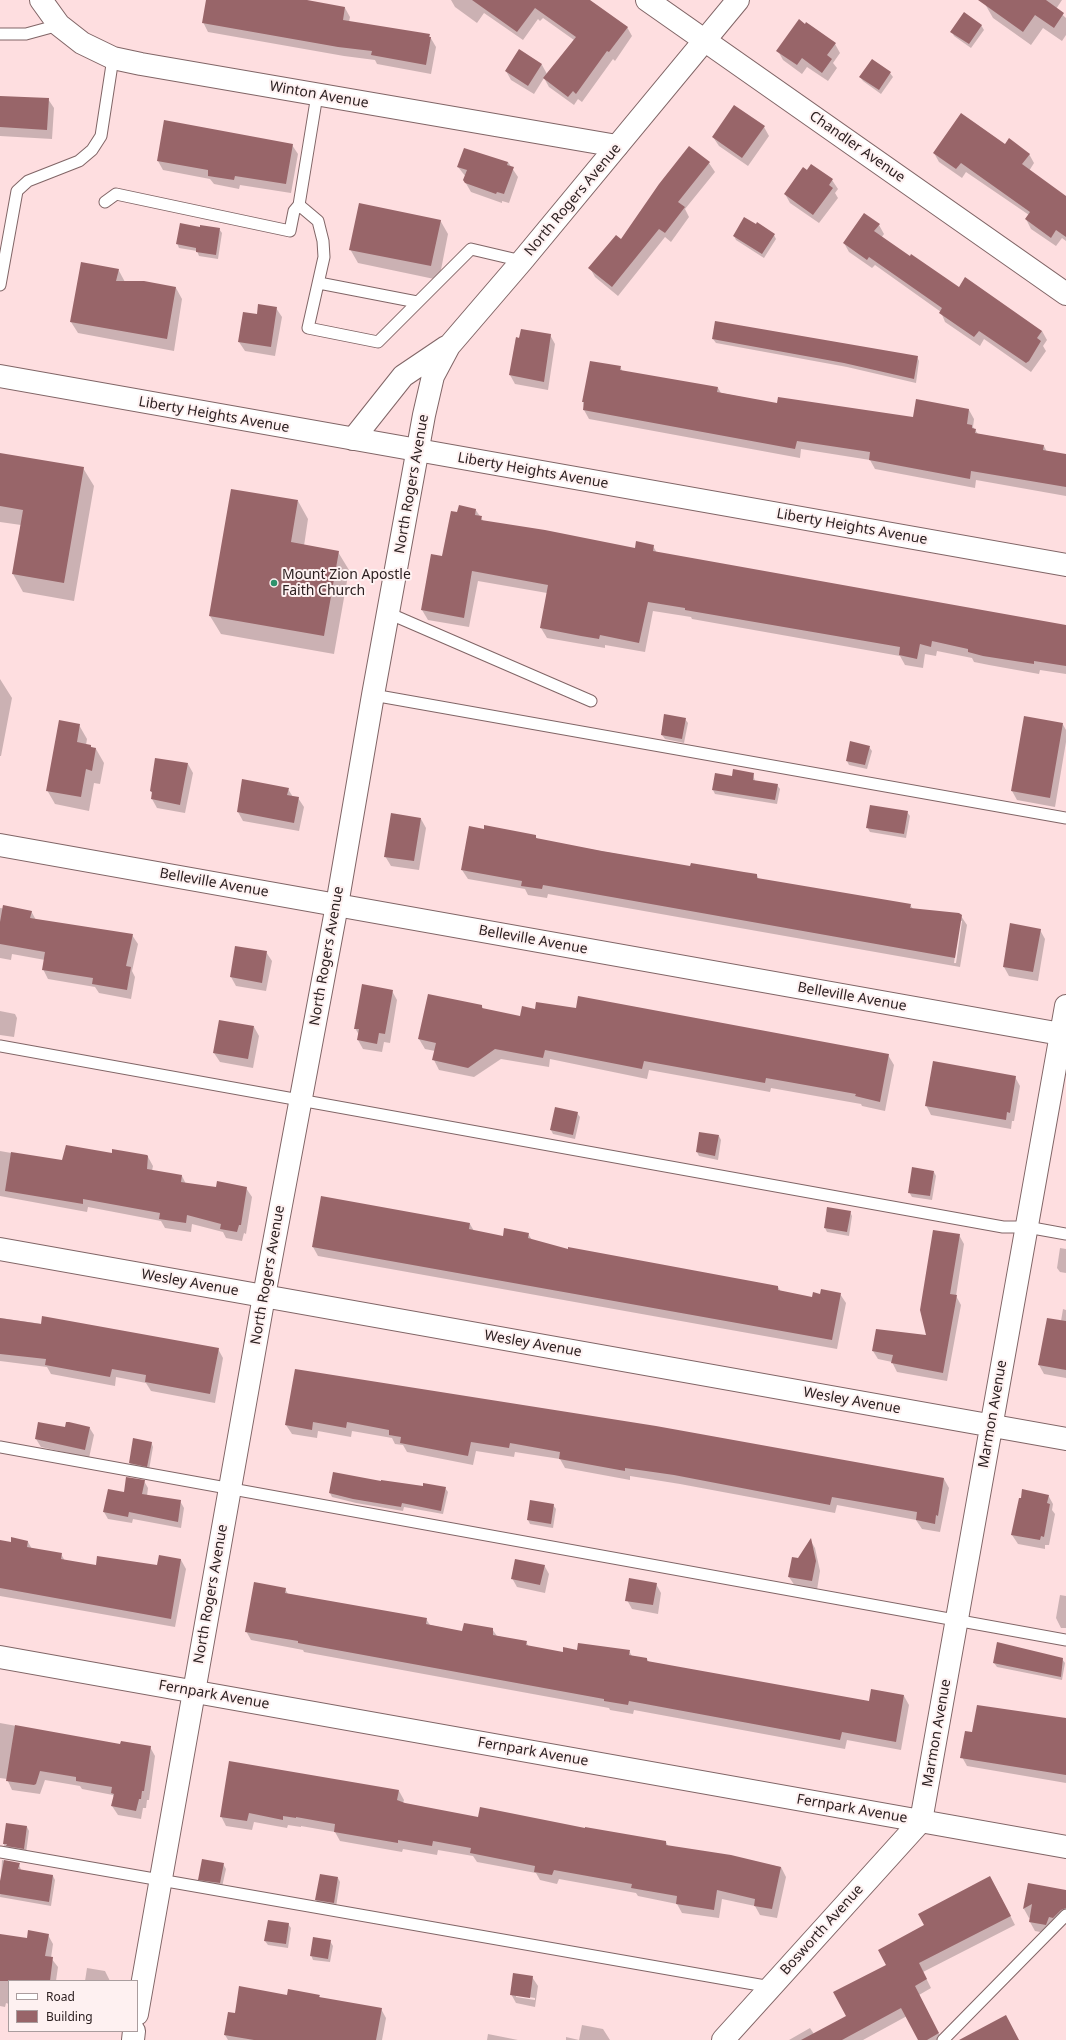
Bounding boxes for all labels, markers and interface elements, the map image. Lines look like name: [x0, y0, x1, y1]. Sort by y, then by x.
street label: Winton Avenue: [268, 78, 370, 112]
street label: Chandler Avenue: [806, 108, 908, 186]
street label: North Rogers Avenue: [521, 141, 625, 259]
street label: Liberty Heights Avenue: [137, 393, 291, 437]
street label: North Rogers Avenue: [391, 413, 433, 555]
street label: Liberty Heights Avenue: [456, 449, 610, 493]
street label: Liberty Heights Avenue: [775, 505, 929, 549]
place label: Mount Zion Apostle Faith Church: [282, 567, 411, 600]
marker: Mount Zion Apostle Faith Church: [269, 578, 279, 588]
street label: Belleville Avenue: [158, 865, 270, 901]
street label: North Rogers Avenue: [306, 885, 348, 1027]
street label: Belleville Avenue: [477, 922, 589, 958]
street label: Belleville Avenue: [796, 979, 908, 1015]
street label: North Rogers Avenue: [247, 1204, 289, 1346]
street label: Wesley Avenue: [140, 1266, 240, 1300]
street label: Wesley Avenue: [483, 1327, 583, 1361]
street label: Marmon Avenue: [975, 1359, 1011, 1469]
street label: Wesley Avenue: [802, 1384, 902, 1418]
street label: North Rogers Avenue: [190, 1523, 232, 1665]
street label: Fernpark Avenue: [157, 1677, 271, 1713]
street label: Marmon Avenue: [919, 1678, 955, 1788]
street label: Fernpark Avenue: [476, 1734, 590, 1770]
street label: Fernpark Avenue: [795, 1791, 909, 1827]
street label: Bosworth Avenue: [777, 1881, 867, 1979]
legend: [8, 1980, 138, 2032]
text: Road: [46, 1988, 75, 2005]
text: Building: [46, 2008, 93, 2025]

